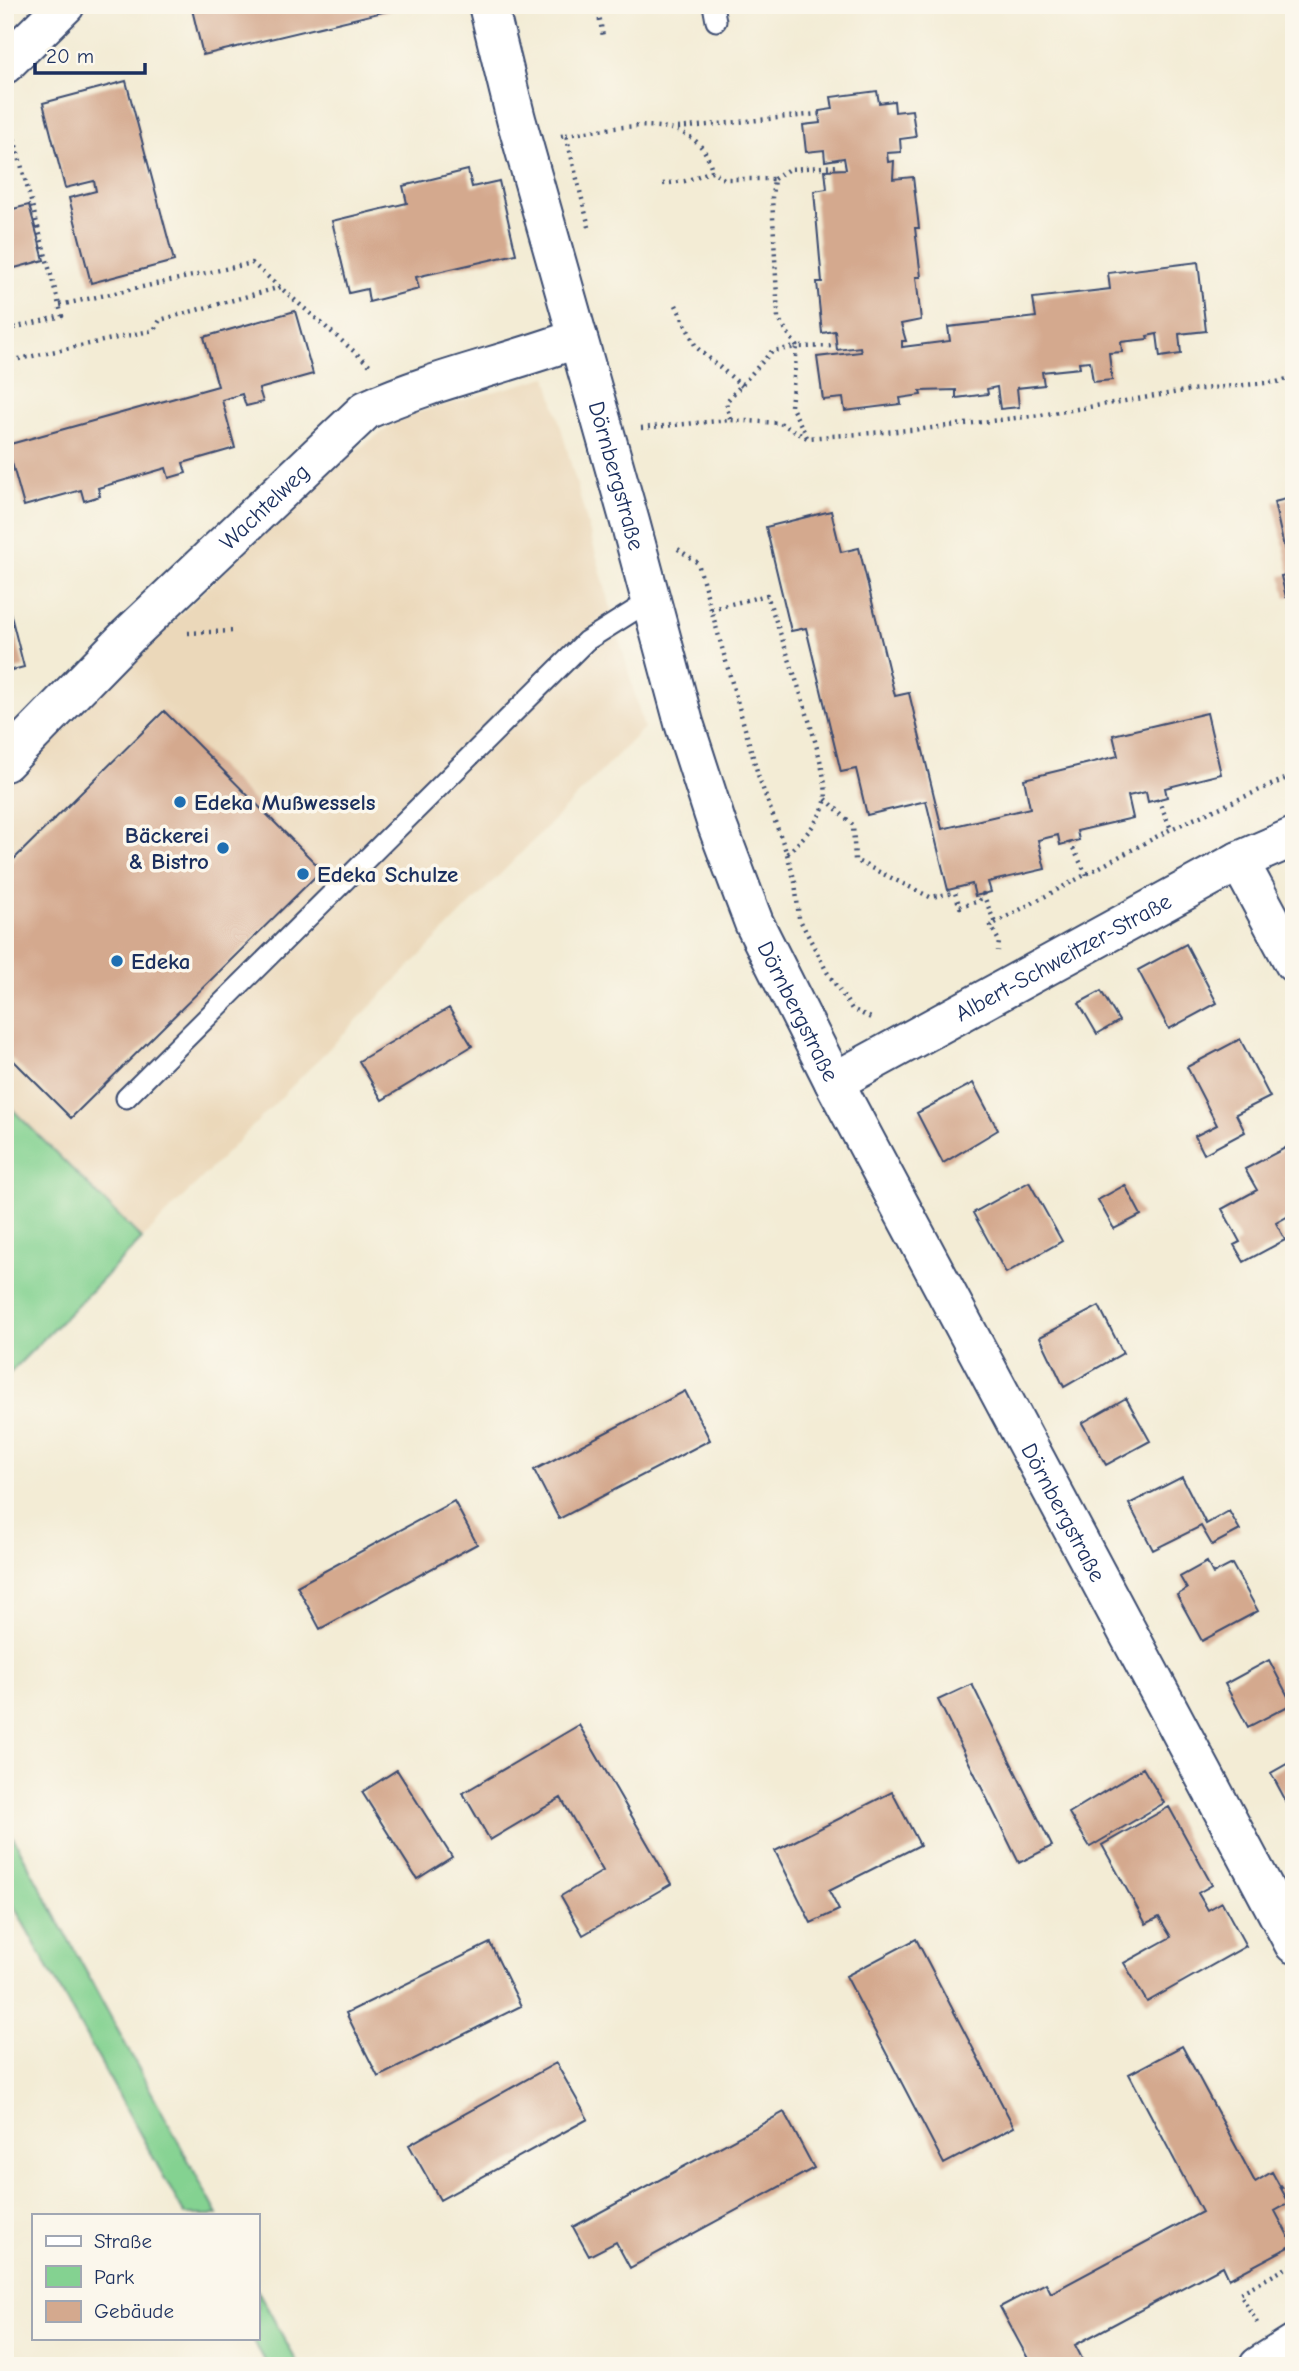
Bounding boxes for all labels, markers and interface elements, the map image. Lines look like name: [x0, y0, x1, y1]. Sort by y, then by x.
scale bar: [35, 32, 145, 76]
text: 20 m: [46, 44, 94, 68]
street label: Dörnbergstraße: [583, 398, 650, 553]
street label: Wachtelweg: [214, 458, 315, 555]
place label: Edeka Mußwessels: [194, 789, 376, 816]
marker: Edeka Mußwessels: [172, 794, 188, 810]
place label: Bäckerei & Bistro: [125, 822, 209, 875]
marker: Bäckerei & Bistro: [215, 840, 231, 856]
place label: Edeka Schulze: [317, 861, 458, 888]
marker: Edeka Schulze: [295, 866, 311, 882]
street label: Albert-Schweitzer-Straße: [950, 887, 1176, 1027]
street label: Dörnbergstraße: [752, 937, 845, 1086]
place label: Edeka: [131, 948, 190, 975]
marker: Edeka: [109, 953, 125, 969]
street label: Dörnbergstraße: [1016, 1438, 1112, 1586]
legend: [32, 2214, 259, 2340]
text: Straße: [94, 2229, 152, 2253]
text: Park: [94, 2265, 134, 2289]
text: Gebäude: [94, 2299, 174, 2323]

